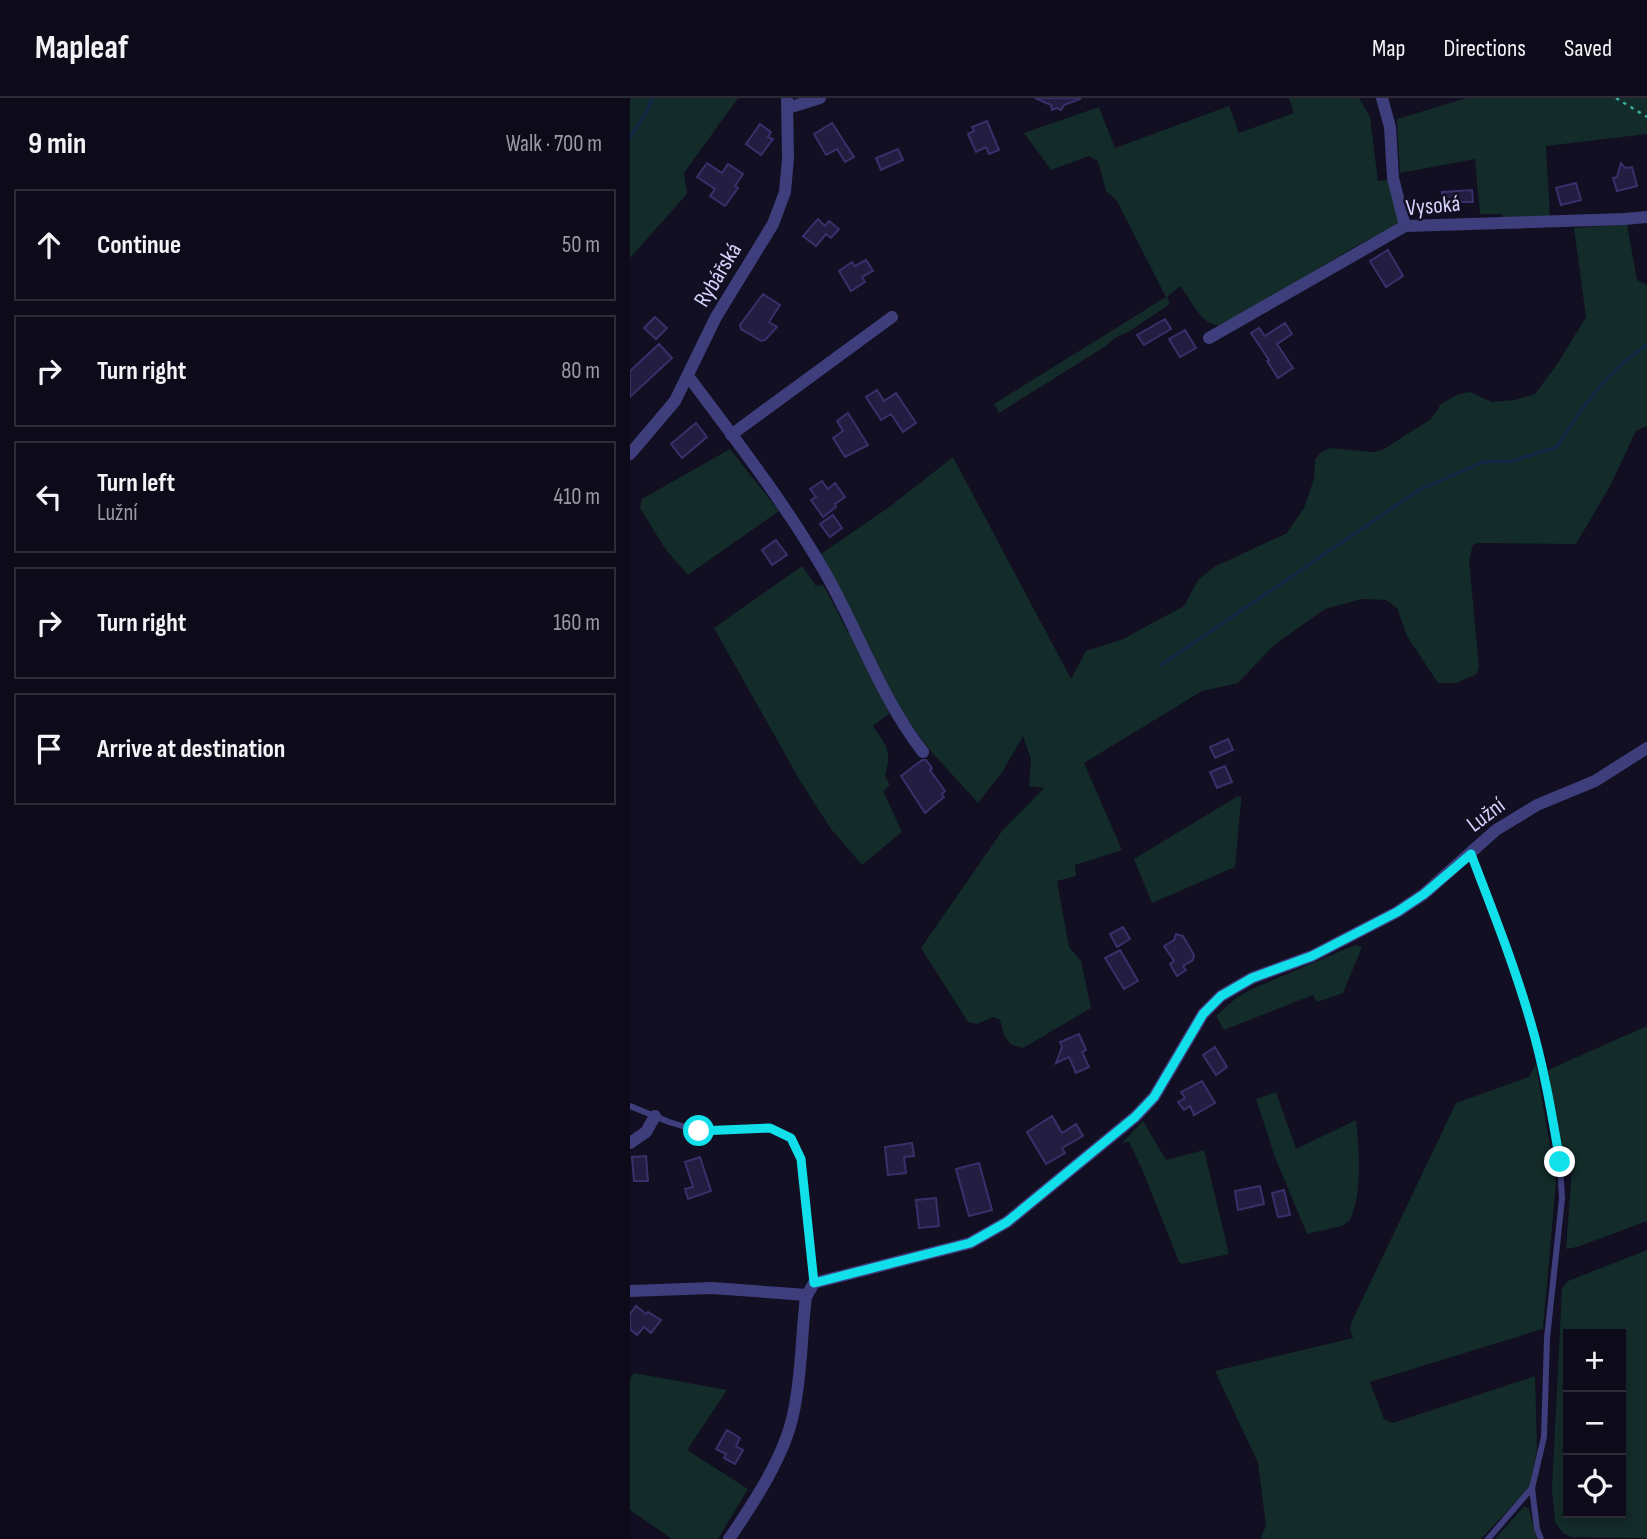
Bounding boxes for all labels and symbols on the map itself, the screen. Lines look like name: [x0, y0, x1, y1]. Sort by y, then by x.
street label: Vysoká: [1405, 190, 1461, 222]
street label: Rybářská: [688, 238, 748, 312]
street label: Lužní: [1461, 791, 1511, 838]
route start: [683, 1115, 714, 1146]
route end: [1544, 1146, 1575, 1177]

